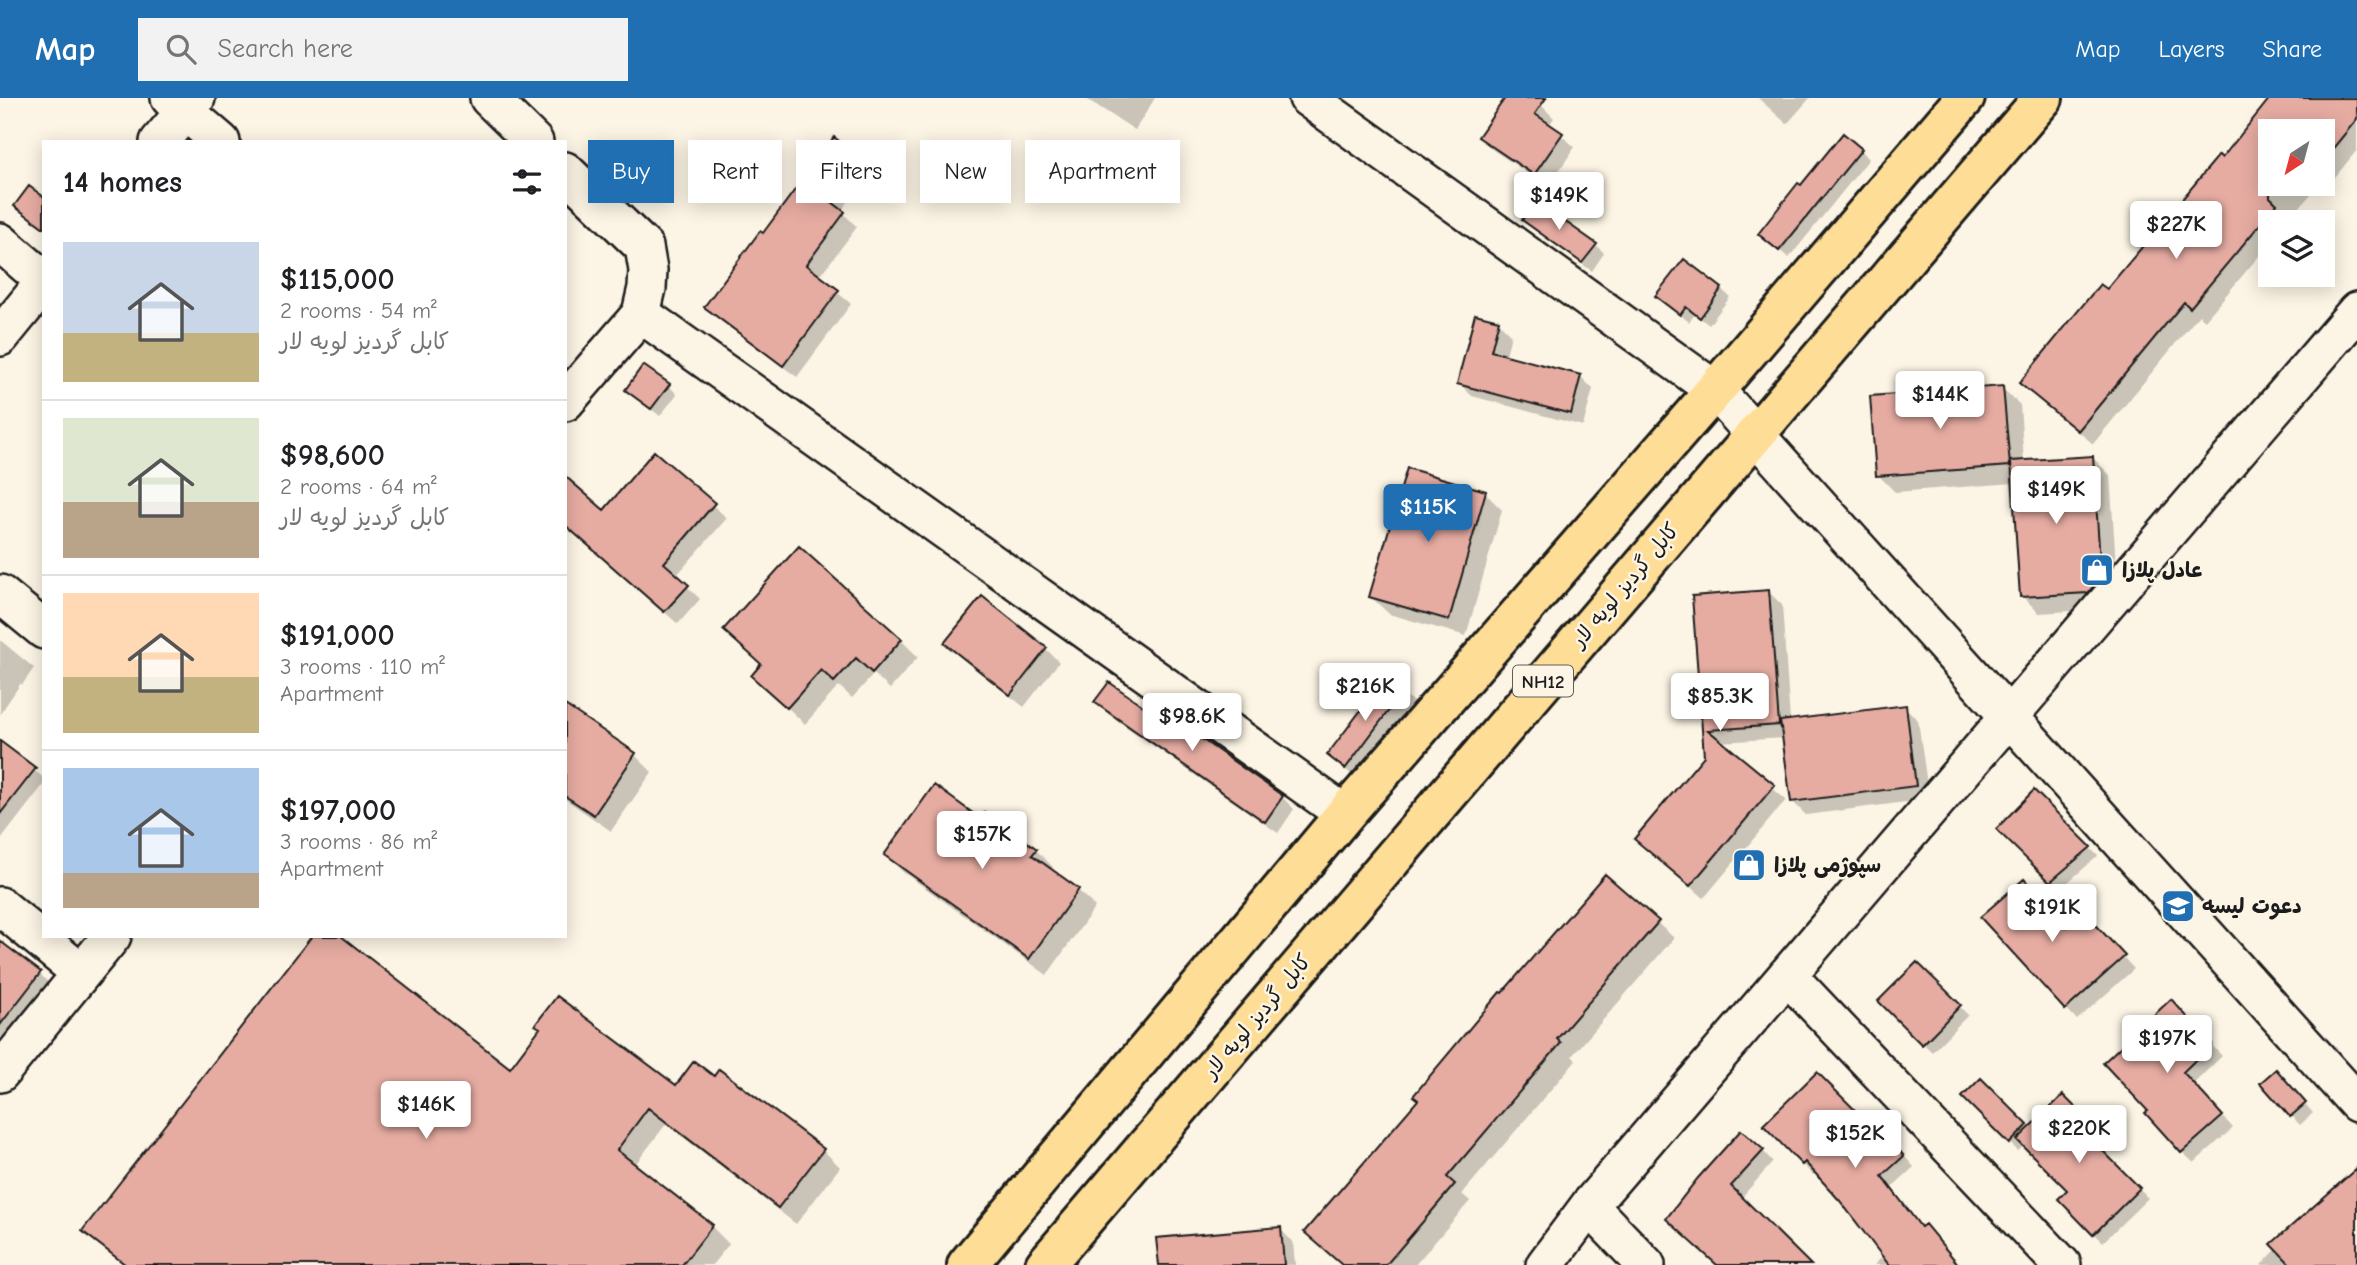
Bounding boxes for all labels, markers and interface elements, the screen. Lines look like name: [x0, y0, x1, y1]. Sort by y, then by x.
search box: [138, 18, 628, 81]
text: Map: [35, 30, 96, 68]
icon: search: [162, 30, 200, 68]
text: Search here: [218, 34, 353, 64]
text: Map: [2075, 35, 2121, 63]
text: Layers: [2159, 35, 2224, 63]
text: Share: [2262, 35, 2322, 63]
north arrow: [2258, 119, 2334, 196]
map controls: [2258, 119, 2335, 287]
chip: Buy: [588, 140, 674, 203]
chip: Rent: [688, 140, 782, 203]
chip: Filters: [796, 140, 906, 203]
chip: New: [920, 140, 1011, 203]
chip: Apartment: [1025, 140, 1180, 203]
icon: filters: [508, 163, 546, 201]
text: 14 homes: [63, 165, 182, 200]
pin: $149K: [1510, 172, 1608, 232]
text: $149K: [1530, 181, 1588, 208]
pin: $227K: [2127, 202, 2225, 261]
text: $227K: [2146, 210, 2206, 237]
button: layers: [2258, 210, 2335, 287]
text: $115,000: [280, 262, 395, 297]
icon: home: [119, 270, 203, 354]
text: 2 rooms · 54 m²: [280, 297, 437, 324]
text: کابل گردیز لویه لار: [280, 328, 449, 355]
pin: $144K: [1891, 372, 1989, 431]
text: $144K: [1911, 380, 1969, 407]
text: $98,600: [280, 438, 385, 473]
icon: home: [119, 446, 203, 530]
pin: $149K: [2007, 466, 2105, 526]
text: 2 rooms · 64 m²: [280, 473, 437, 500]
text: $149K: [2027, 475, 2085, 502]
pin: $115K: [1379, 484, 1477, 544]
text: $115K: [1399, 493, 1457, 520]
text: کابل گردیز لویه لار: [280, 504, 449, 531]
street label: کابل گردیز لویه لار: [1565, 518, 1685, 655]
shop icon: عادل پلازا: [2078, 551, 2116, 589]
place label: عادل پلازا: [2122, 558, 2203, 583]
text: $191,000: [280, 618, 395, 653]
icon: home: [119, 621, 203, 705]
text: 3 rooms · 110 m²: [280, 653, 445, 680]
pin: $216K: [1316, 664, 1414, 723]
road number: NH12: [1513, 666, 1573, 696]
text: $216K: [1335, 672, 1395, 699]
pin: $85.3K: [1663, 674, 1777, 733]
text: Apartment: [280, 680, 383, 707]
text: $85.3K: [1687, 682, 1753, 709]
pin: $98.6K: [1135, 694, 1249, 753]
text: $98.6K: [1159, 702, 1225, 729]
text: $197,000: [280, 793, 396, 828]
icon: home: [119, 796, 203, 880]
pin: $157K: [933, 812, 1031, 871]
text: $157K: [953, 820, 1011, 847]
text: 3 rooms · 86 m²: [280, 828, 437, 855]
shop icon: سپوژمی پلازا: [1730, 846, 1768, 884]
place label: سپوژمی پلازا: [1774, 853, 1881, 878]
text: Apartment: [280, 855, 383, 882]
pin: $191K: [2003, 884, 2101, 944]
school or university icon: دعوت لیسه: [2159, 887, 2197, 925]
text: $191K: [2024, 893, 2080, 920]
place label: دعوت لیسه: [2202, 894, 2302, 920]
street label: کابل گردیز لویه لار: [1197, 949, 1317, 1086]
pin: $197K: [2118, 1016, 2216, 1075]
text: $197K: [2138, 1024, 2196, 1051]
pin: $146K: [377, 1082, 475, 1141]
text: $146K: [397, 1090, 455, 1117]
pin: $220K: [2030, 1105, 2128, 1165]
pin: $152K: [1806, 1110, 1904, 1170]
text: $220K: [2048, 1114, 2110, 1141]
text: $152K: [1825, 1119, 1885, 1146]

